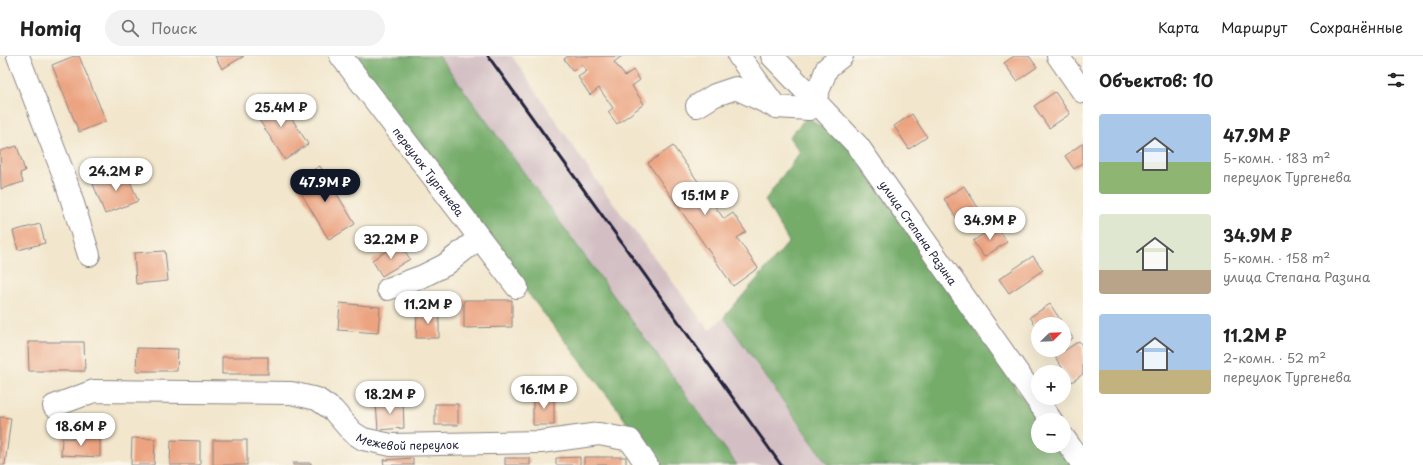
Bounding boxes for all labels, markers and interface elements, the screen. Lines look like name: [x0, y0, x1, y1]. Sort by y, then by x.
search box: [105, 10, 385, 46]
text: Homiq: [20, 14, 81, 42]
text: Поиск: [151, 16, 197, 39]
icon: search: [119, 17, 141, 39]
text: Карта: [1158, 17, 1199, 38]
text: Маршрут: [1221, 17, 1287, 38]
text: Сохранённые: [1309, 17, 1403, 38]
text: Объектов: 10: [1099, 67, 1213, 93]
icon: filters: [1385, 69, 1407, 91]
pin: 25.4M ₽: [244, 94, 318, 128]
text: 25.4M ₽: [254, 97, 308, 116]
text: 47.9M ₽: [1223, 122, 1290, 148]
street label: переулок Тургенева: [389, 123, 469, 220]
icon: home: [1131, 130, 1179, 178]
text: 5-комн. · 183 m²: [1223, 148, 1331, 167]
pin: 24.2M ₽: [79, 158, 153, 192]
text: 24.2M ₽: [89, 161, 143, 180]
text: переулок Тургенева: [1223, 167, 1351, 186]
pin: 47.9M ₽: [288, 169, 362, 203]
text: 47.9M ₽: [299, 172, 351, 191]
street label: улица Степана Разина: [876, 176, 962, 288]
pin: 15.1M ₽: [668, 182, 742, 216]
text: 15.1M ₽: [681, 185, 729, 204]
pin: 34.9M ₽: [953, 207, 1027, 241]
text: 34.9M ₽: [964, 210, 1016, 229]
text: 34.9M ₽: [1223, 222, 1292, 248]
pin: 32.2M ₽: [354, 226, 428, 260]
text: 32.2M ₽: [363, 229, 419, 248]
icon: home: [1131, 230, 1179, 278]
text: 5-комн. · 158 m²: [1223, 248, 1330, 267]
text: улица Степана Разина: [1223, 267, 1370, 286]
pin: 11.2M ₽: [391, 291, 465, 325]
text: 11.2M ₽: [404, 294, 452, 313]
north arrow: [1031, 317, 1071, 357]
map controls: [1031, 317, 1071, 453]
text: 11.2M ₽: [1223, 322, 1287, 348]
icon: home: [1131, 330, 1179, 378]
text: 2-комн. · 52 m²: [1223, 348, 1326, 367]
button: +: [1031, 365, 1071, 405]
text: переулок Тургенева: [1223, 367, 1351, 386]
pin: 16.1M ₽: [507, 376, 581, 410]
text: 16.1M ₽: [520, 379, 568, 398]
pin: 18.2M ₽: [353, 381, 427, 415]
text: 18.2M ₽: [364, 384, 416, 403]
pin: 18.6M ₽: [44, 413, 118, 447]
button: −: [1031, 413, 1071, 453]
text: 18.6M ₽: [55, 416, 107, 435]
street label: Межевой переулок: [353, 429, 459, 454]

